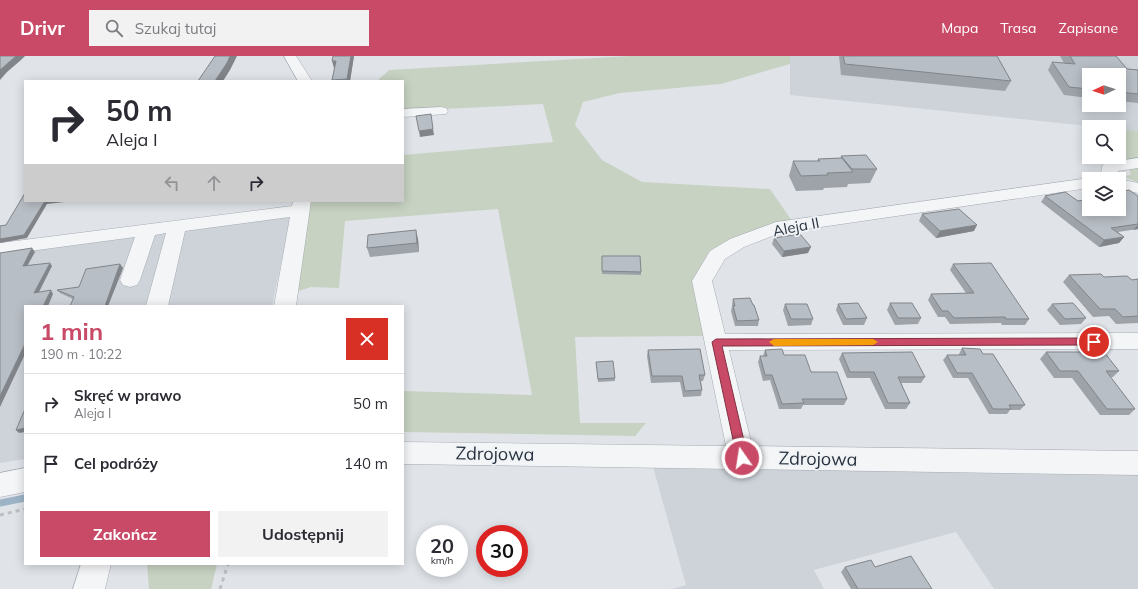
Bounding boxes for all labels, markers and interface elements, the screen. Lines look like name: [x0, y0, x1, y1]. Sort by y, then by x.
search box: [89, 10, 369, 46]
text: Drivr: [20, 16, 65, 40]
icon: search: [103, 17, 125, 39]
text: Szukaj tutaj: [135, 19, 216, 38]
text: Mapa: [941, 19, 978, 37]
text: Trasa: [1000, 19, 1037, 37]
text: Zapisane: [1059, 19, 1118, 37]
north arrow: [1082, 68, 1126, 112]
map controls: [1082, 68, 1126, 216]
text: 50 m: [106, 93, 172, 128]
icon: right: [40, 96, 92, 148]
button: search: [1082, 120, 1126, 164]
text: Aleja I: [106, 128, 158, 151]
icon: left: [161, 172, 183, 194]
icon: ahead: [203, 172, 225, 194]
icon: right: [245, 172, 267, 194]
button: layers: [1082, 172, 1126, 216]
street label: Aleja II: [771, 213, 821, 240]
text: 1 min: [40, 316, 103, 346]
button: close: [346, 318, 388, 360]
pin: [1077, 325, 1111, 359]
icon: arrive: [1083, 331, 1105, 353]
text: 190 m · 10:22: [40, 346, 122, 362]
text: Skręć w prawo: [74, 386, 181, 405]
icon: right: [40, 393, 62, 415]
text: 50 m: [353, 394, 388, 413]
text: Aleja I: [74, 405, 111, 421]
position arrow: [721, 437, 763, 479]
street label: Zdrojowa: [455, 441, 535, 466]
street label: Zdrojowa: [778, 446, 858, 471]
icon: arrive: [40, 453, 62, 475]
text: Cel podróży: [74, 454, 158, 473]
text: 140 m: [344, 454, 388, 473]
button: Zakończ: [40, 511, 210, 557]
button: Udostępnij: [218, 511, 388, 557]
speed limit sign: 30: [476, 525, 528, 577]
text: 20: [430, 533, 454, 558]
text: km/h: [431, 554, 453, 567]

